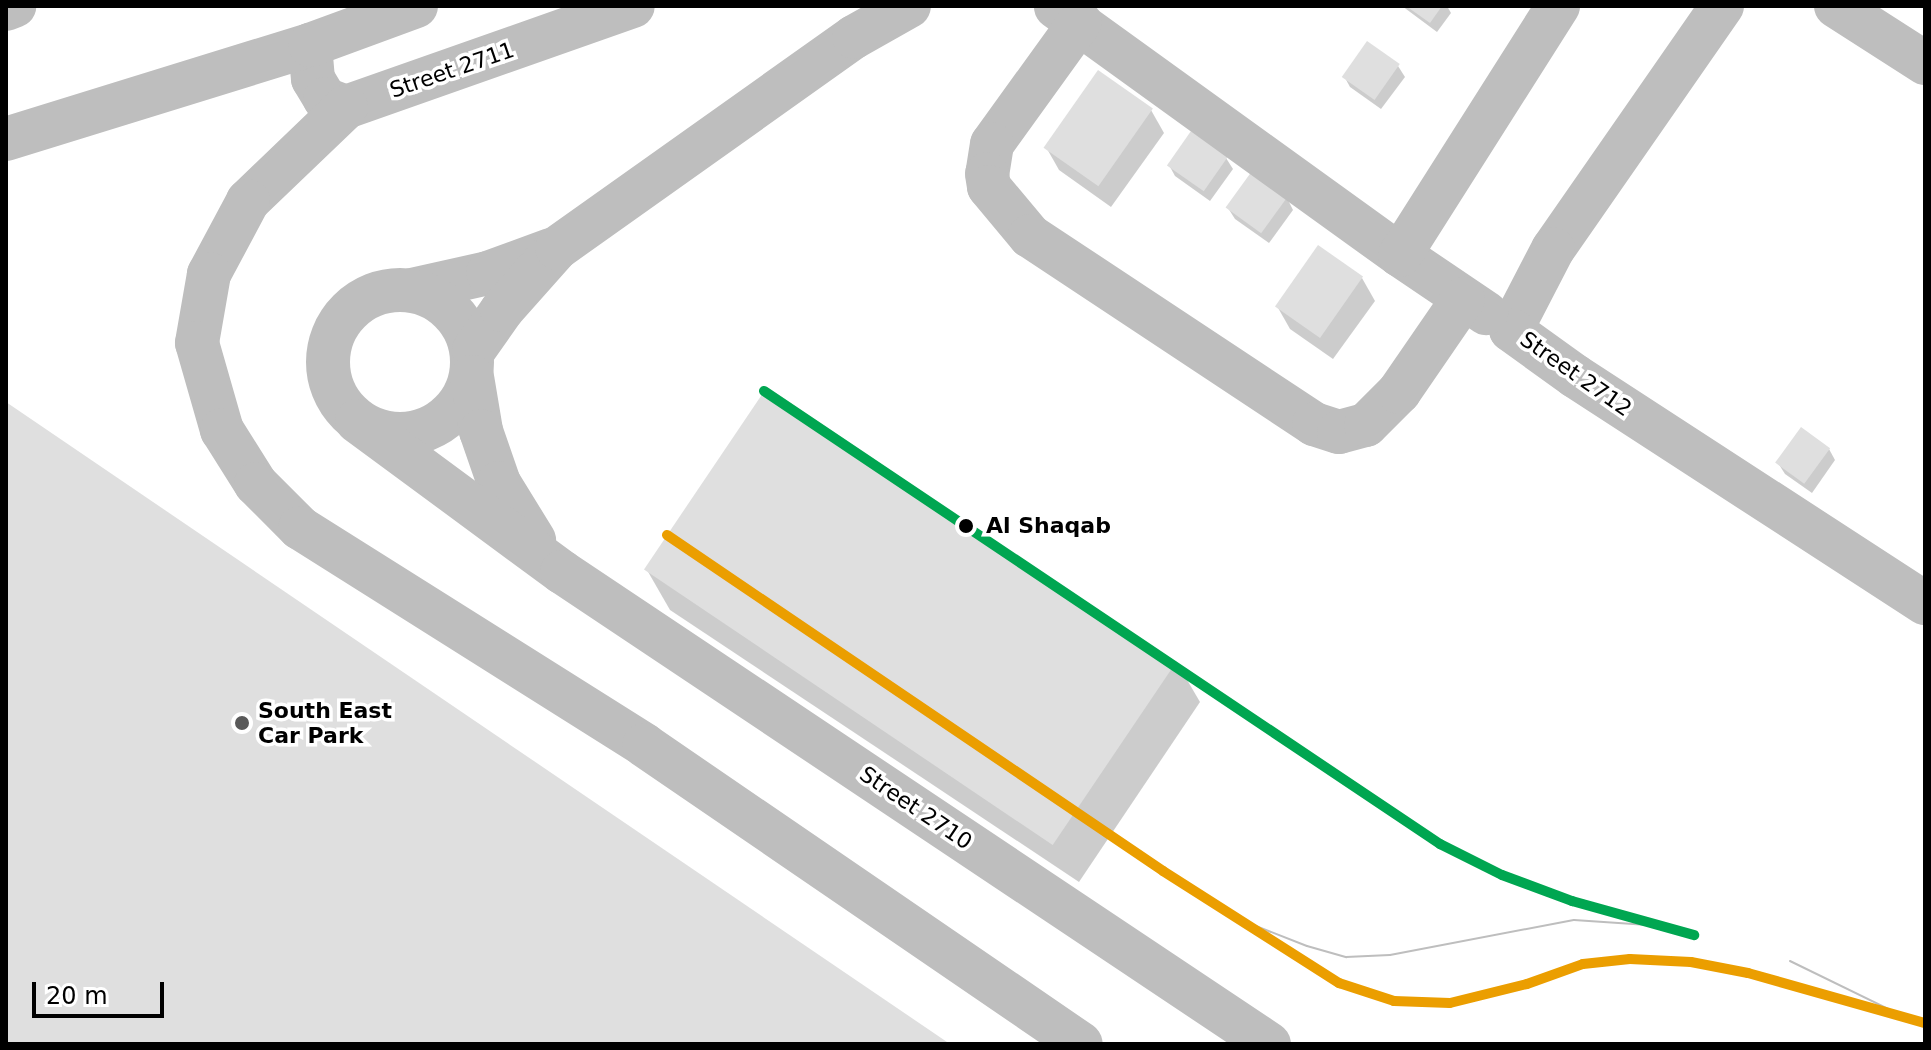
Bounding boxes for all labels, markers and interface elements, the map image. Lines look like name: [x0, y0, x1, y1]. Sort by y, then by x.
street label: Street 2711: [386, 36, 518, 104]
street label: Street 2712: [1515, 326, 1637, 422]
marker: Al Shaqab: [953, 513, 979, 539]
place label: Al Shaqab: [986, 513, 1111, 539]
place label: South East Car Park: [258, 697, 392, 748]
marker: South East Car Park: [233, 714, 251, 732]
street label: Street 2710: [855, 761, 977, 855]
scale bar: [36, 966, 168, 1016]
text: 20 m: [46, 982, 108, 1010]

